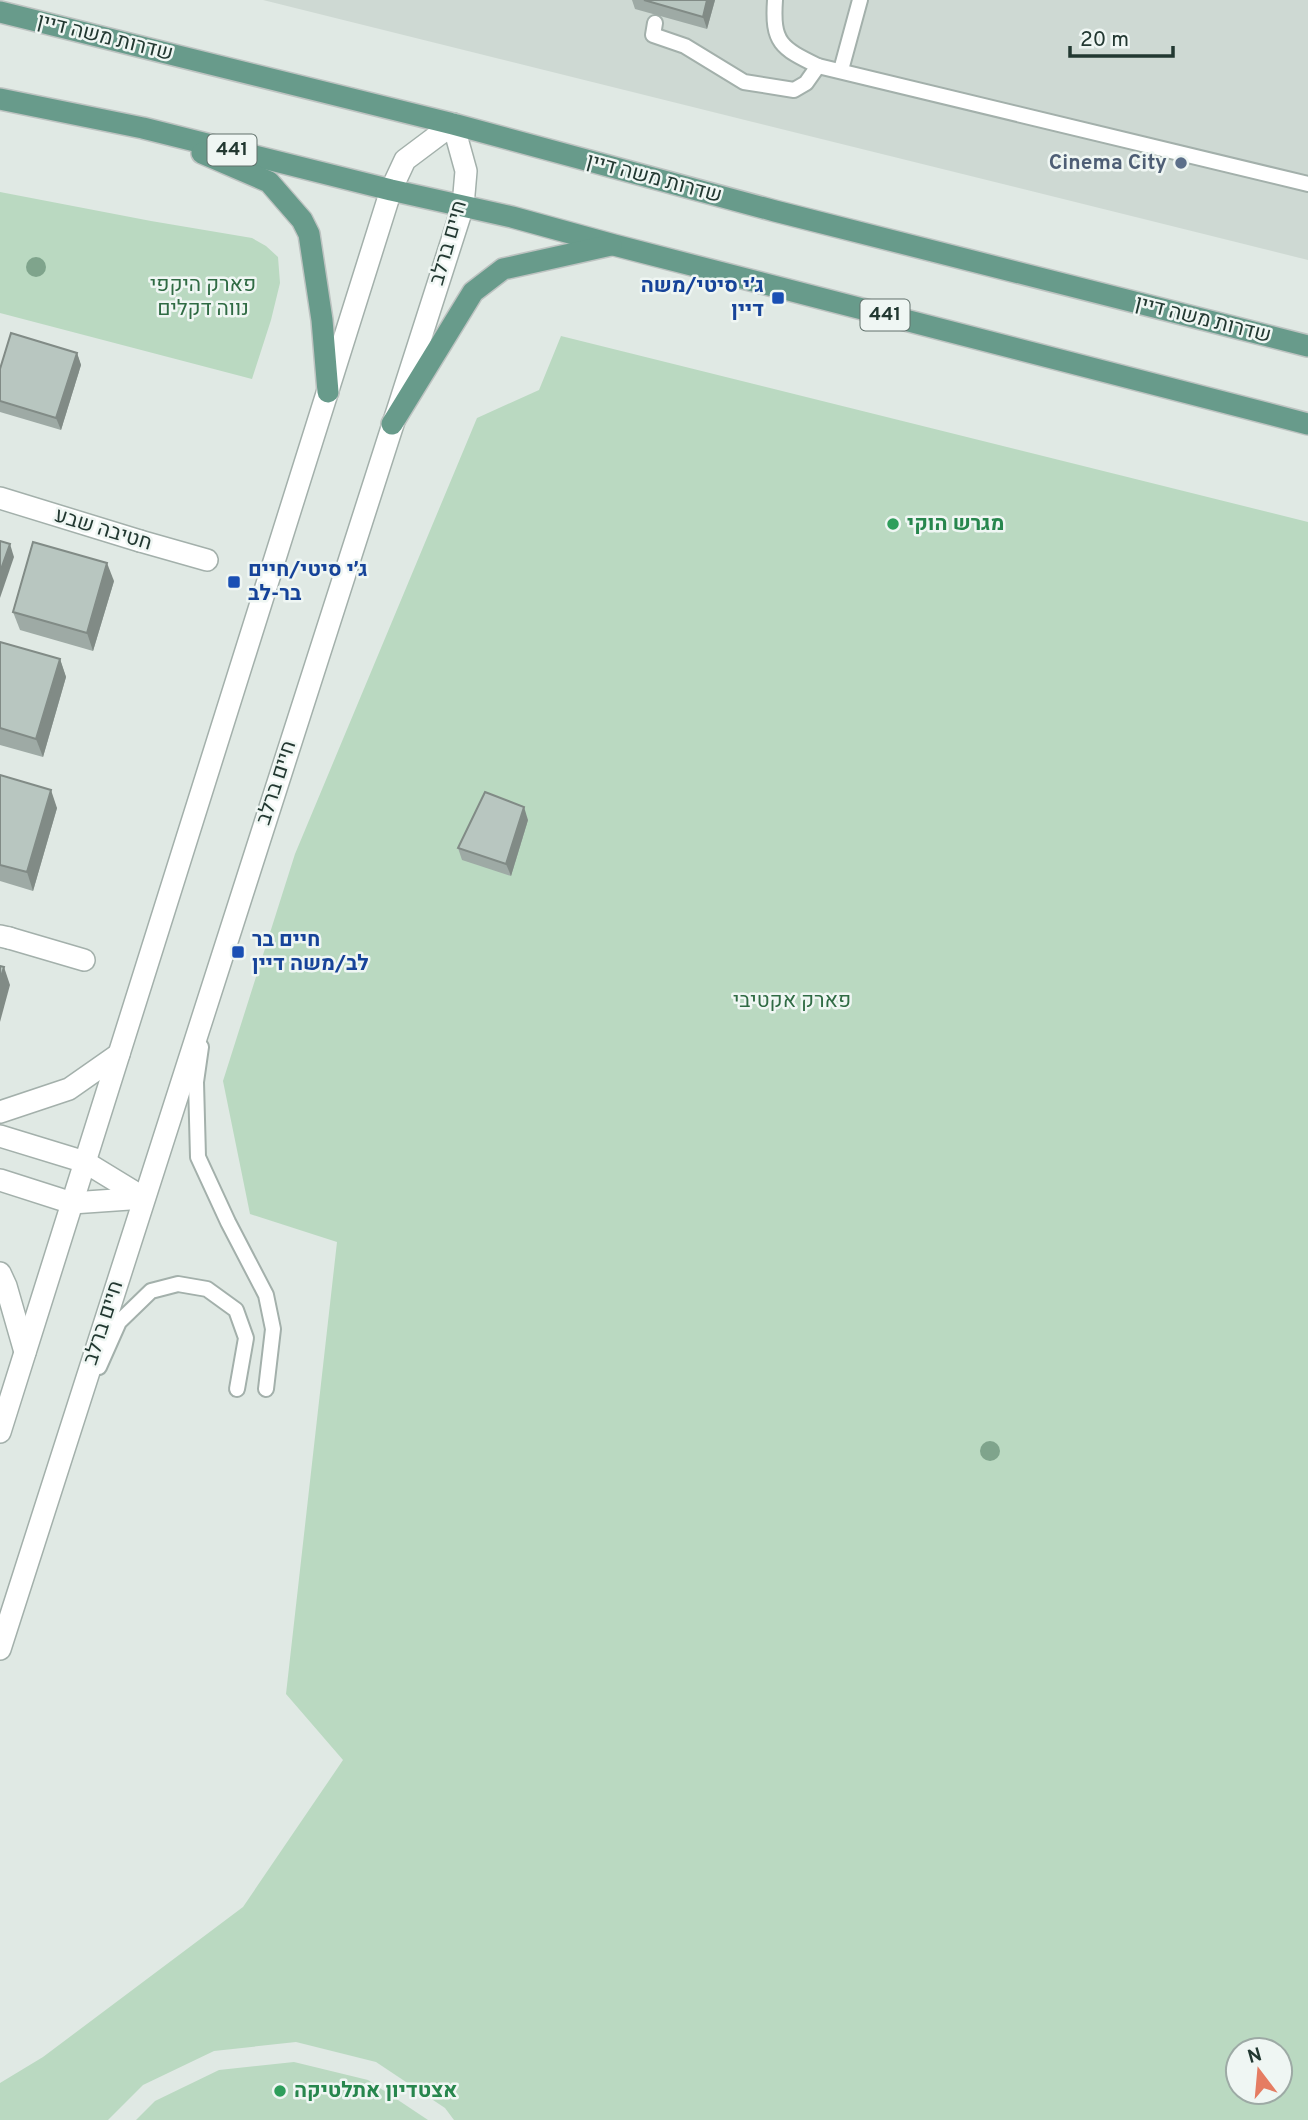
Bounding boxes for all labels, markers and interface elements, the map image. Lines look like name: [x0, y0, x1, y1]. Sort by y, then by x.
street label: שדרות משה דיין: [34, 8, 176, 68]
scale bar: [1070, 14, 1173, 58]
text: 20 m: [1080, 27, 1129, 54]
road number: 441: [208, 134, 256, 166]
street label: שדרות משה דיין: [583, 148, 725, 210]
place label: Cinema City: [1049, 150, 1167, 177]
marker: Cinema City: [1173, 155, 1189, 171]
street label: חיים ברלב: [424, 198, 474, 288]
park label: פארק היקפי נווה דקלים: [150, 272, 256, 323]
place label: ג׳י סיטי/משה דיין: [641, 273, 764, 324]
marker: ג׳י סיטי/משה דיין: [770, 290, 786, 306]
street label: שדרות משה דיין: [1132, 290, 1274, 350]
road number: 441: [860, 300, 910, 330]
street label: חטיבה שבע: [51, 502, 155, 558]
place label: מגרש הוקי: [907, 511, 1004, 538]
marker: מגרש הוקי: [885, 516, 901, 532]
place label: ג׳י סיטי/חיים בר-לב: [248, 557, 368, 608]
marker: ג׳י סיטי/חיים בר-לב: [226, 574, 242, 590]
street label: חיים ברלב: [251, 737, 303, 829]
place label: חיים בר לב/משה דיין: [252, 927, 369, 978]
marker: חיים בר לב/משה דיין: [230, 944, 246, 960]
park label: פארק אקטיבי: [733, 988, 851, 1015]
street label: חיים ברלב: [78, 1277, 130, 1369]
north arrow: [1224, 2036, 1294, 2106]
text: N: [1245, 2043, 1265, 2070]
place label: אצטדיון אתלטיקה: [294, 2078, 457, 2105]
marker: אצטדיון אתלטיקה: [272, 2083, 288, 2099]

